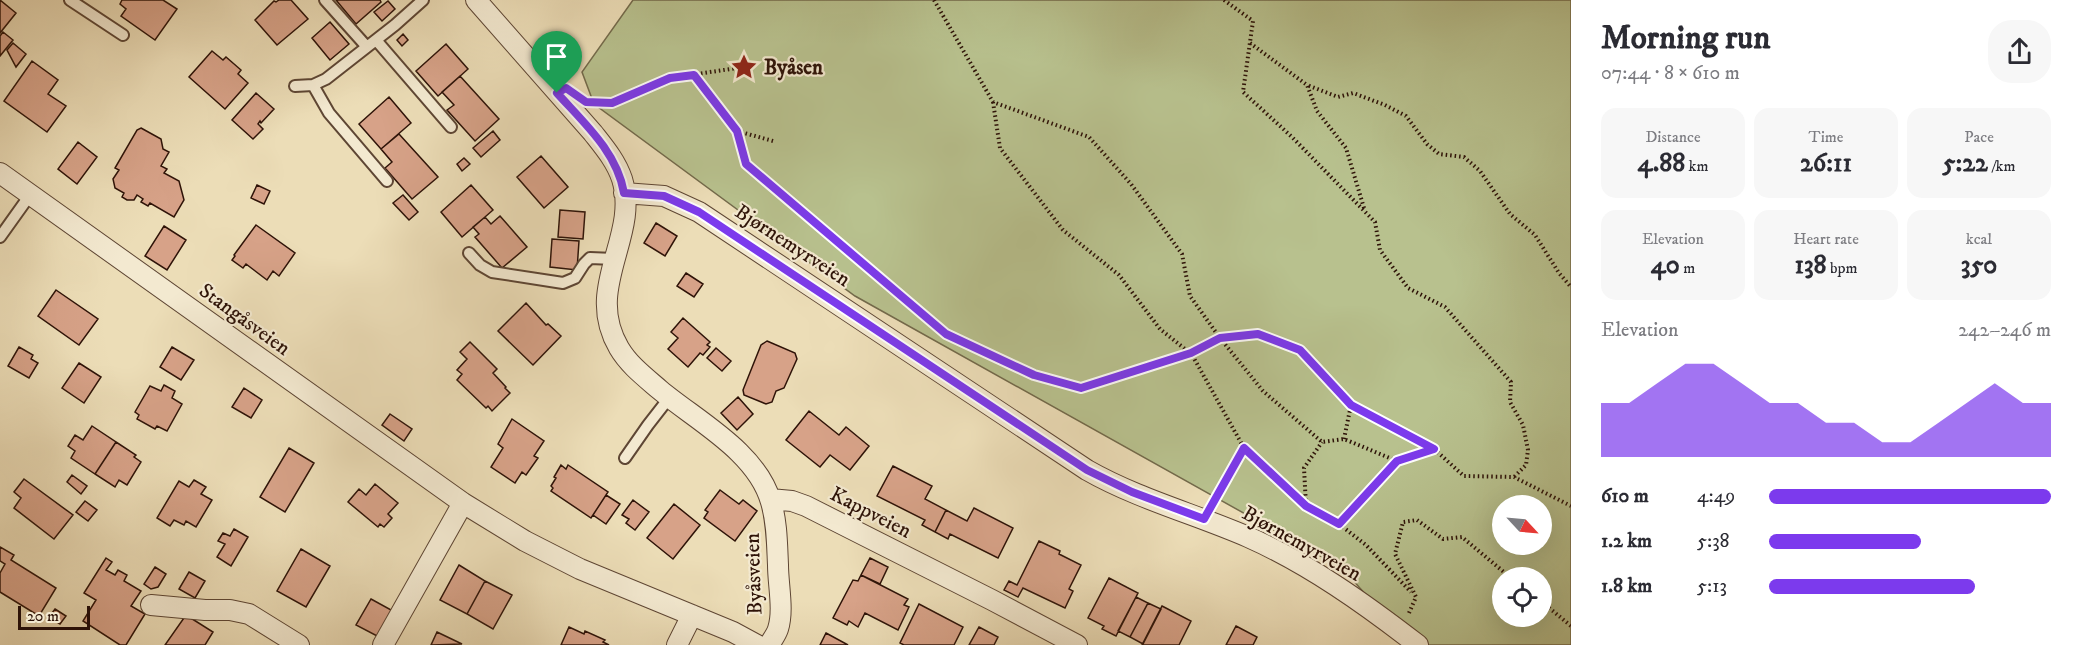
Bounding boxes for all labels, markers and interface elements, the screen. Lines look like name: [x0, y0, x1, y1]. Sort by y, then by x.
text: Morning run: [1601, 18, 1770, 59]
button: share: [1988, 20, 2051, 83]
pin: [531, 31, 582, 93]
icon: arrive: [540, 40, 573, 73]
place icon: Byåsen: [729, 52, 759, 82]
place label: Byåsen: [764, 55, 824, 81]
text: 07:44 · 8 × 610 m: [1601, 61, 1740, 86]
text: Distance: [1645, 127, 1701, 147]
text: Time: [1809, 127, 1843, 147]
text: Pace: [1964, 127, 1994, 147]
text: 4.88: [1637, 147, 1685, 180]
text: 26:11: [1800, 147, 1852, 180]
text: 5:22: [1943, 147, 1988, 180]
text: km: [1685, 156, 1709, 176]
text: /km: [1988, 156, 2015, 176]
street label: Bjørnemyrveien: [730, 199, 855, 293]
text: Elevation: [1642, 229, 1704, 249]
text: Heart rate: [1793, 229, 1859, 249]
text: kcal: [1966, 229, 1992, 249]
text: 40: [1651, 249, 1680, 282]
text: 138: [1794, 249, 1827, 282]
text: 350: [1961, 249, 1997, 282]
text: m: [1680, 258, 1695, 278]
text: bpm: [1827, 258, 1858, 278]
street label: Stangåsveien: [194, 278, 295, 362]
text: Elevation: [1601, 318, 1678, 343]
text: 242–246 m: [1958, 318, 2051, 343]
street label: Kappveien: [826, 481, 916, 544]
text: 610 m: [1601, 484, 1649, 509]
text: 4:49: [1697, 484, 1735, 509]
north arrow: [1492, 495, 1552, 555]
map controls: [1492, 495, 1552, 627]
street label: Bjørnemyrveien: [1237, 500, 1366, 587]
text: 1.2 km: [1601, 529, 1652, 554]
text: 5:38: [1697, 529, 1730, 554]
street label: Byåsveien: [740, 532, 768, 615]
button: locate: [1492, 567, 1552, 627]
text: 1.8 km: [1601, 574, 1652, 599]
text: 5:13: [1697, 574, 1727, 599]
scale bar: [18, 603, 90, 630]
text: 20 m: [27, 606, 59, 626]

